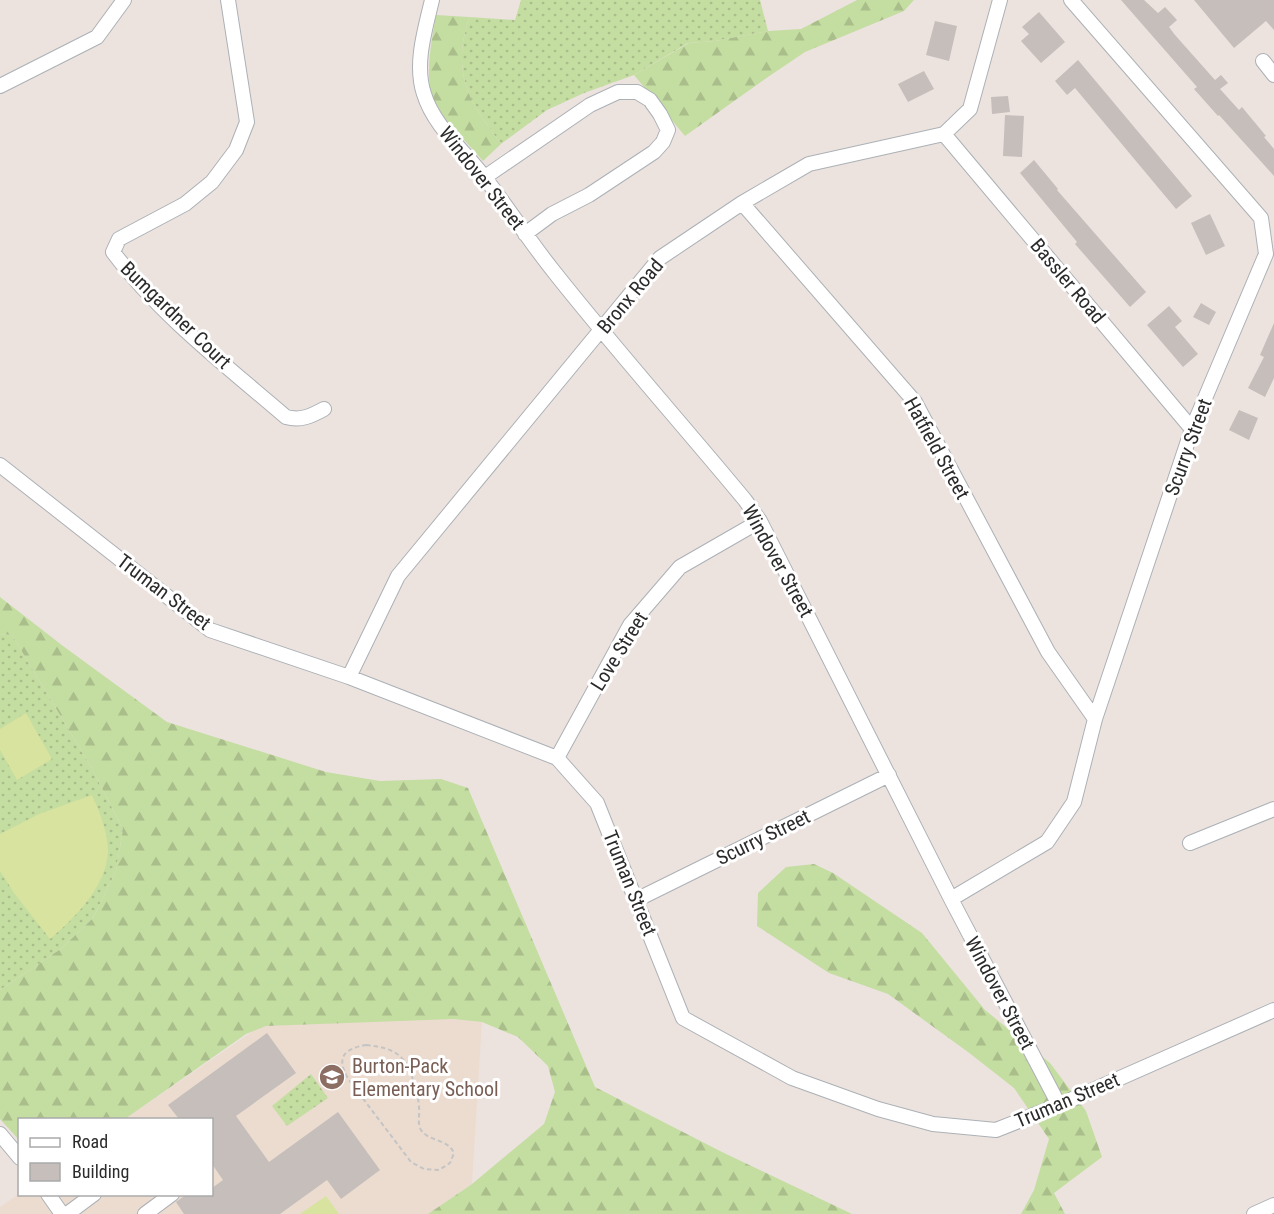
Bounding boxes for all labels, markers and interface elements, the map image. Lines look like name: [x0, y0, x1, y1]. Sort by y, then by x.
street label: Windover Street: [434, 121, 530, 235]
street label: Bassler Road: [1026, 234, 1110, 328]
street label: Bronx Road: [592, 254, 668, 338]
street label: Bumgardner Court: [116, 256, 236, 374]
street label: Hatfield Street: [899, 393, 975, 503]
street label: Scurry Street: [1159, 395, 1217, 499]
street label: Windover Street: [737, 501, 819, 621]
street label: Truman Street: [112, 549, 216, 635]
street label: Love Street: [585, 607, 653, 695]
street label: Scurry Street: [712, 804, 814, 870]
street label: Truman Street: [598, 827, 662, 939]
street label: Windover Street: [960, 932, 1040, 1054]
place label: Burton-Pack Elementary School: [352, 1054, 499, 1101]
school or university icon: Burton-Pack Elementary School: [317, 1062, 347, 1092]
street label: Truman Street: [1011, 1067, 1123, 1133]
legend: [18, 1118, 213, 1196]
text: Road: [72, 1131, 108, 1152]
text: Building: [72, 1161, 129, 1182]

